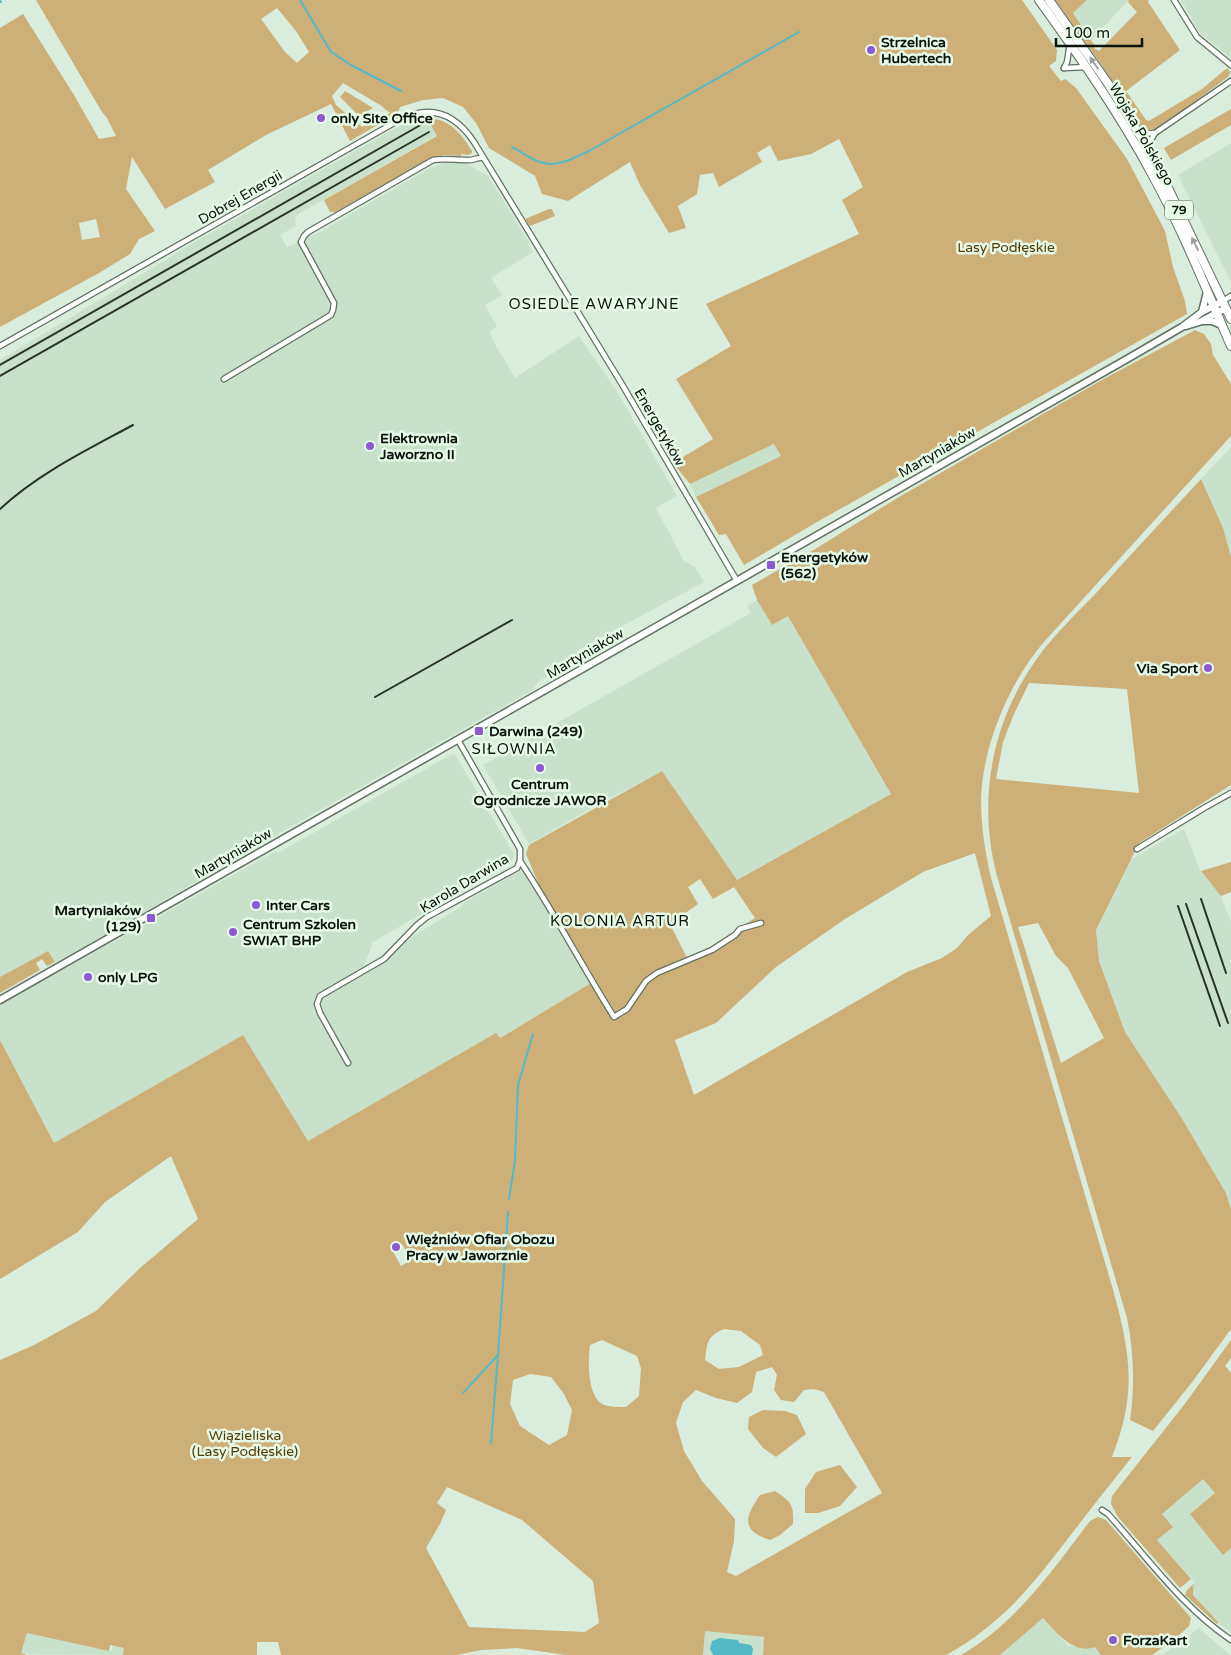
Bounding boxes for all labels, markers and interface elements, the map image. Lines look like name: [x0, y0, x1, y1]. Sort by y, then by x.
scale bar: [1056, 15, 1142, 47]
text: 100 m: [1064, 24, 1110, 42]
place label: Strzelnica Hubertech: [881, 34, 951, 67]
marker: Strzelnica Hubertech: [865, 44, 877, 56]
one-way arrow: [1089, 56, 1099, 70]
street label: Wojska Polskiego: [1105, 80, 1178, 189]
place label: only Site Office: [331, 110, 433, 127]
marker: only Site Office: [315, 112, 327, 124]
street label: Dobrej Energii: [195, 167, 285, 228]
road number: 79: [1165, 200, 1193, 220]
one-way arrow: [1191, 237, 1199, 251]
park label: Lasy Podłęskie: [957, 239, 1055, 256]
district label: OSIEDLE AWARYJNE: [508, 295, 680, 313]
street label: Energetyków: [630, 385, 689, 469]
street label: Martyniaków: [896, 423, 979, 481]
place label: Elektrownia Jaworzno II: [379, 430, 458, 463]
marker: Elektrownia Jaworzno II: [364, 440, 376, 452]
place label: Energetyków (562): [781, 549, 868, 582]
marker: Energetyków (562): [765, 559, 777, 571]
street label: Martyniaków: [544, 624, 627, 682]
place label: Via Sport: [1137, 660, 1199, 677]
marker: Via Sport: [1202, 662, 1214, 674]
place label: Darwina (249): [489, 723, 582, 740]
marker: Darwina (249): [473, 725, 485, 737]
district label: SIŁOWNIA: [471, 740, 557, 758]
marker: Centrum Ogrodnicze JAWOR: [534, 762, 546, 774]
place label: Centrum Ogrodnicze JAWOR: [474, 776, 606, 809]
street label: Martyniaków: [192, 824, 275, 882]
street label: Karola Darwina: [417, 850, 512, 917]
place label: Inter Cars: [266, 897, 330, 914]
marker: Inter Cars: [250, 899, 262, 911]
place label: Martyniaków (129): [55, 902, 141, 935]
marker: Martyniaków (129): [145, 912, 157, 924]
district label: KOLONIA ARTUR: [550, 912, 690, 930]
place label: Centrum Szkolen SWIAT BHP: [243, 916, 356, 949]
marker: Centrum Szkolen SWIAT BHP: [227, 926, 239, 938]
place label: only LPG: [98, 969, 158, 986]
marker: only LPG: [82, 971, 94, 983]
place label: Więźniów Ofiar Obozu Pracy w Jaworznie: [406, 1231, 555, 1264]
marker: Więźniów Ofiar Obozu Pracy w Jaworznie: [390, 1241, 402, 1253]
park label: Wiązieliska (Lasy Podłęskie): [192, 1427, 298, 1460]
place label: ForzaKart: [1123, 1632, 1188, 1649]
marker: ForzaKart: [1107, 1634, 1119, 1646]

